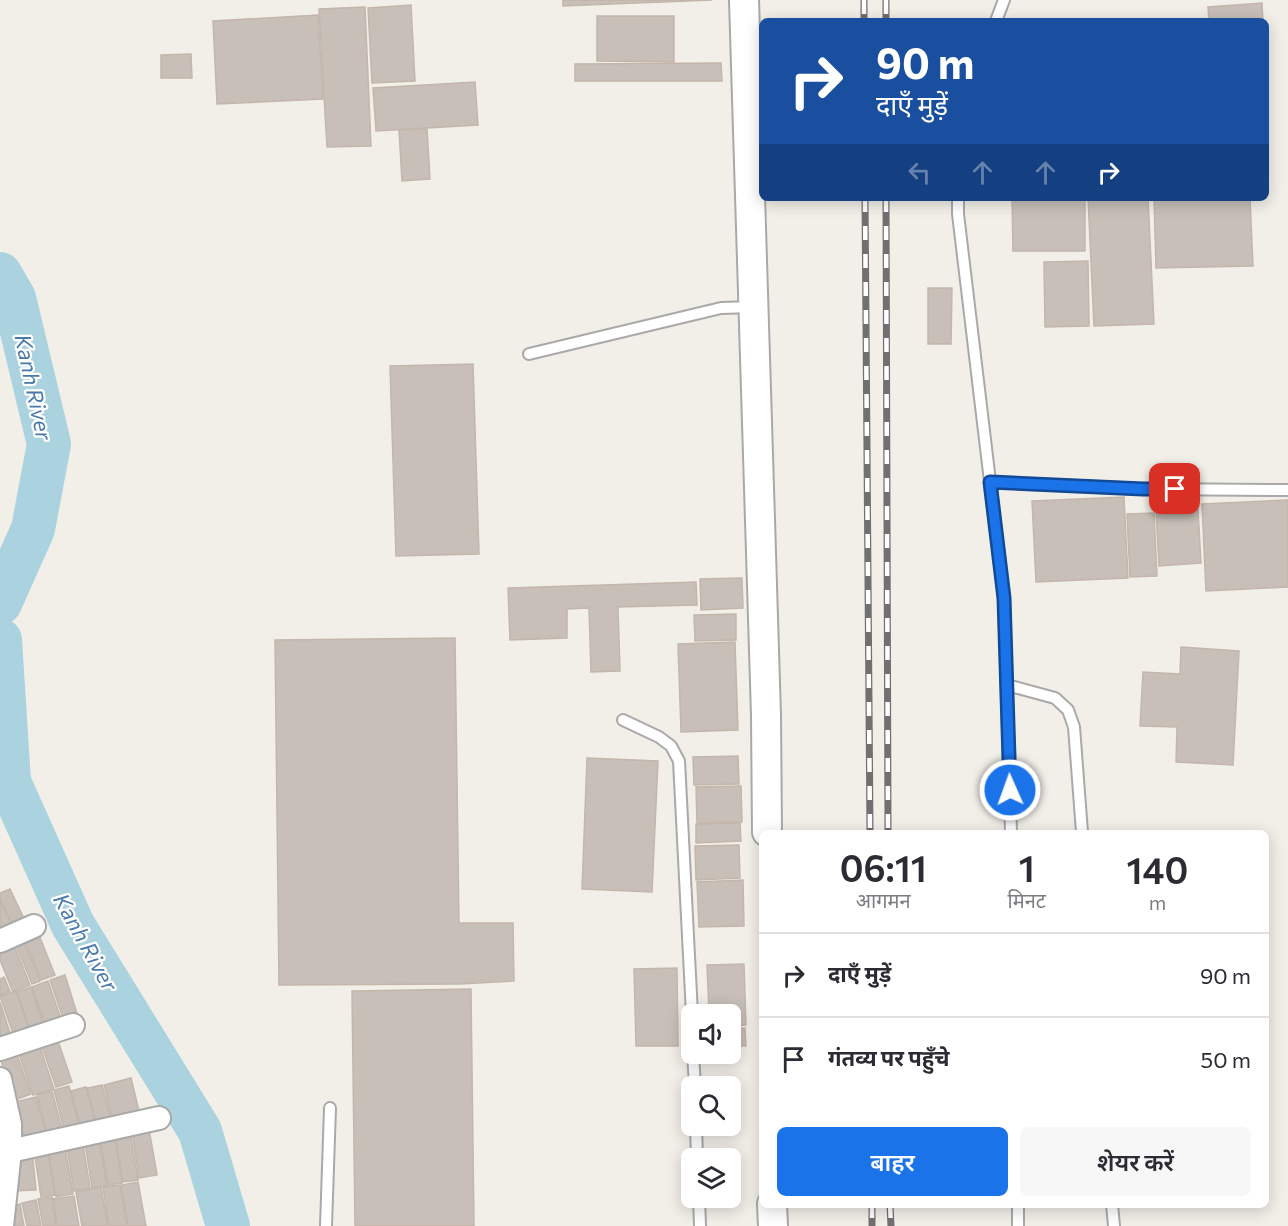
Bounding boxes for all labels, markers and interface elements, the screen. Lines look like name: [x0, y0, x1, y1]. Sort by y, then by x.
text: 90 m: [876, 36, 975, 88]
icon: right: [777, 42, 855, 120]
text: दाएँ मुड़ें: [876, 88, 948, 121]
icon: left: [903, 156, 936, 189]
icon: ahead: [966, 156, 999, 189]
icon: ahead: [1029, 156, 1062, 189]
icon: right: [1092, 156, 1125, 189]
water label: Kanh River: [10, 332, 59, 444]
pin: [1149, 463, 1200, 514]
icon: arrive: [1158, 472, 1191, 505]
position arrow: [978, 758, 1042, 822]
text: 06:11: [840, 845, 927, 889]
text: 1: [1019, 845, 1035, 889]
text: 140: [1127, 847, 1188, 891]
water label: Kanh River: [48, 888, 124, 997]
text: आगमन: [856, 888, 911, 912]
text: मिनट: [1008, 888, 1046, 912]
text: m: [1149, 890, 1166, 914]
icon: right: [777, 959, 810, 992]
text: दाएँ मुड़ें: [828, 960, 891, 987]
text: 90 m: [1200, 962, 1251, 989]
map controls: [681, 1004, 741, 1208]
button: sound: [681, 1004, 741, 1064]
icon: arrive: [777, 1043, 810, 1076]
text: गंतव्य पर पहुँचे: [828, 1044, 950, 1071]
text: 50 m: [1201, 1046, 1251, 1073]
button: search: [681, 1076, 741, 1136]
button: बाहर: [777, 1127, 1008, 1196]
button: शेयर करें: [1020, 1127, 1251, 1196]
button: layers: [681, 1148, 741, 1208]

